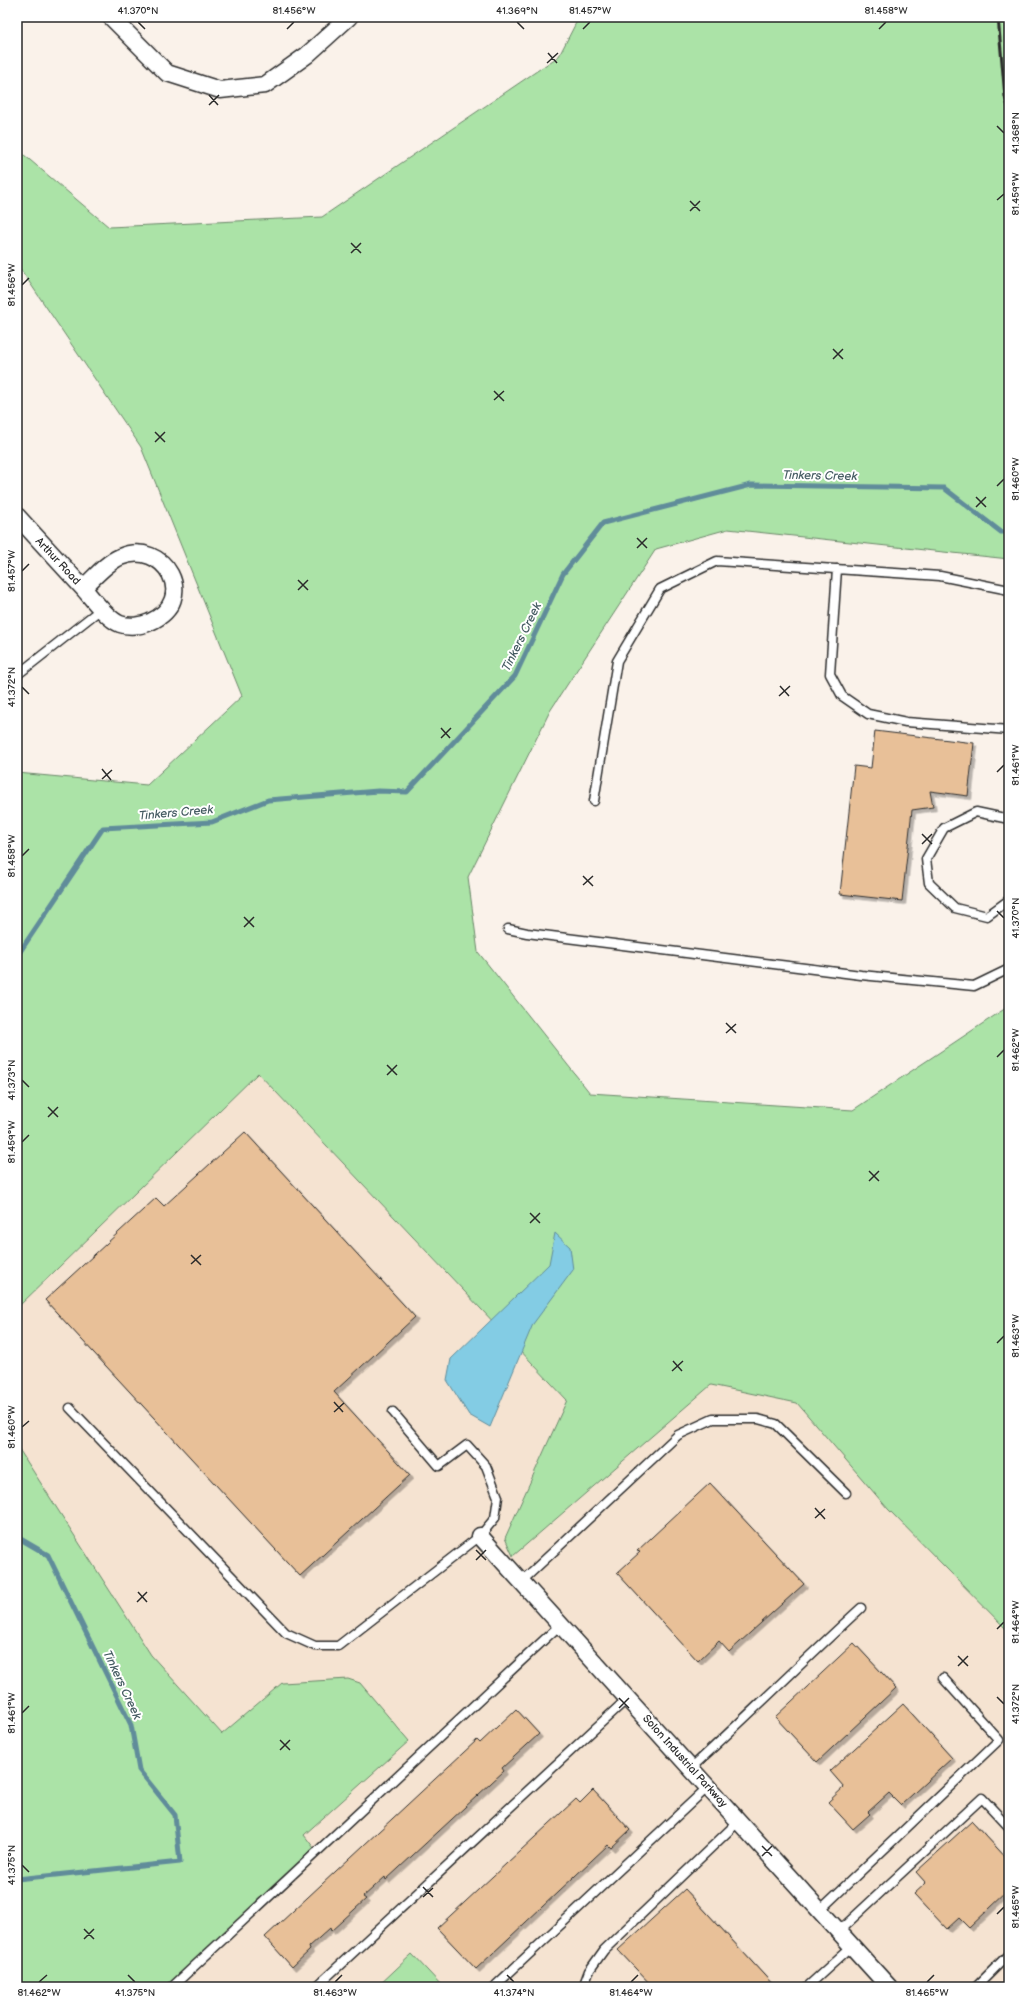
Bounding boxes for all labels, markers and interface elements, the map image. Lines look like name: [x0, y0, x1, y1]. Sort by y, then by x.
text: 41.370°N: [118, 5, 159, 17]
text: 81.456°W: [272, 5, 316, 17]
text: 41.369°N: [496, 5, 538, 17]
text: 81.457°W: [569, 5, 611, 17]
text: 81.458°W: [864, 5, 908, 17]
text: 41.368°N: [1010, 112, 1022, 154]
text: 81.459°W: [1010, 173, 1022, 215]
text: 81.456°W: [6, 263, 18, 307]
text: 81.460°W: [1010, 457, 1022, 501]
water label: Tinkers Creek: [783, 468, 858, 484]
street label: Arthur Road: [33, 535, 83, 587]
text: 81.457°W: [6, 550, 18, 592]
water label: Tinkers Creek: [499, 599, 546, 674]
text: 41.372°N: [6, 667, 18, 707]
text: 81.461°W: [1010, 744, 1022, 786]
water label: Tinkers Creek: [138, 802, 215, 824]
text: 81.458°W: [6, 834, 18, 878]
text: 41.370°N: [1010, 898, 1022, 939]
text: 81.462°W: [1010, 1028, 1022, 1072]
text: 41.373°N: [6, 1059, 18, 1101]
text: 81.459°W: [6, 1121, 18, 1163]
text: 81.463°W: [1010, 1314, 1022, 1358]
text: 81.460°W: [6, 1405, 18, 1449]
text: 81.464°W: [1010, 1600, 1022, 1644]
water label: Tinkers Creek: [99, 1648, 145, 1723]
text: 41.372°N: [1010, 1684, 1022, 1724]
text: 81.461°W: [6, 1692, 18, 1734]
street label: Solon Industrial Parkway: [640, 1712, 730, 1810]
text: 41.375°N: [6, 1845, 18, 1885]
text: 81.465°W: [1010, 1885, 1022, 1929]
text: 81.462°W: [17, 1987, 61, 1999]
text: 41.375°N: [115, 1987, 155, 1999]
text: 81.463°W: [313, 1987, 357, 1999]
text: 41.374°N: [494, 1987, 534, 1999]
text: 81.464°W: [609, 1987, 653, 1999]
text: 81.465°W: [905, 1987, 949, 1999]

